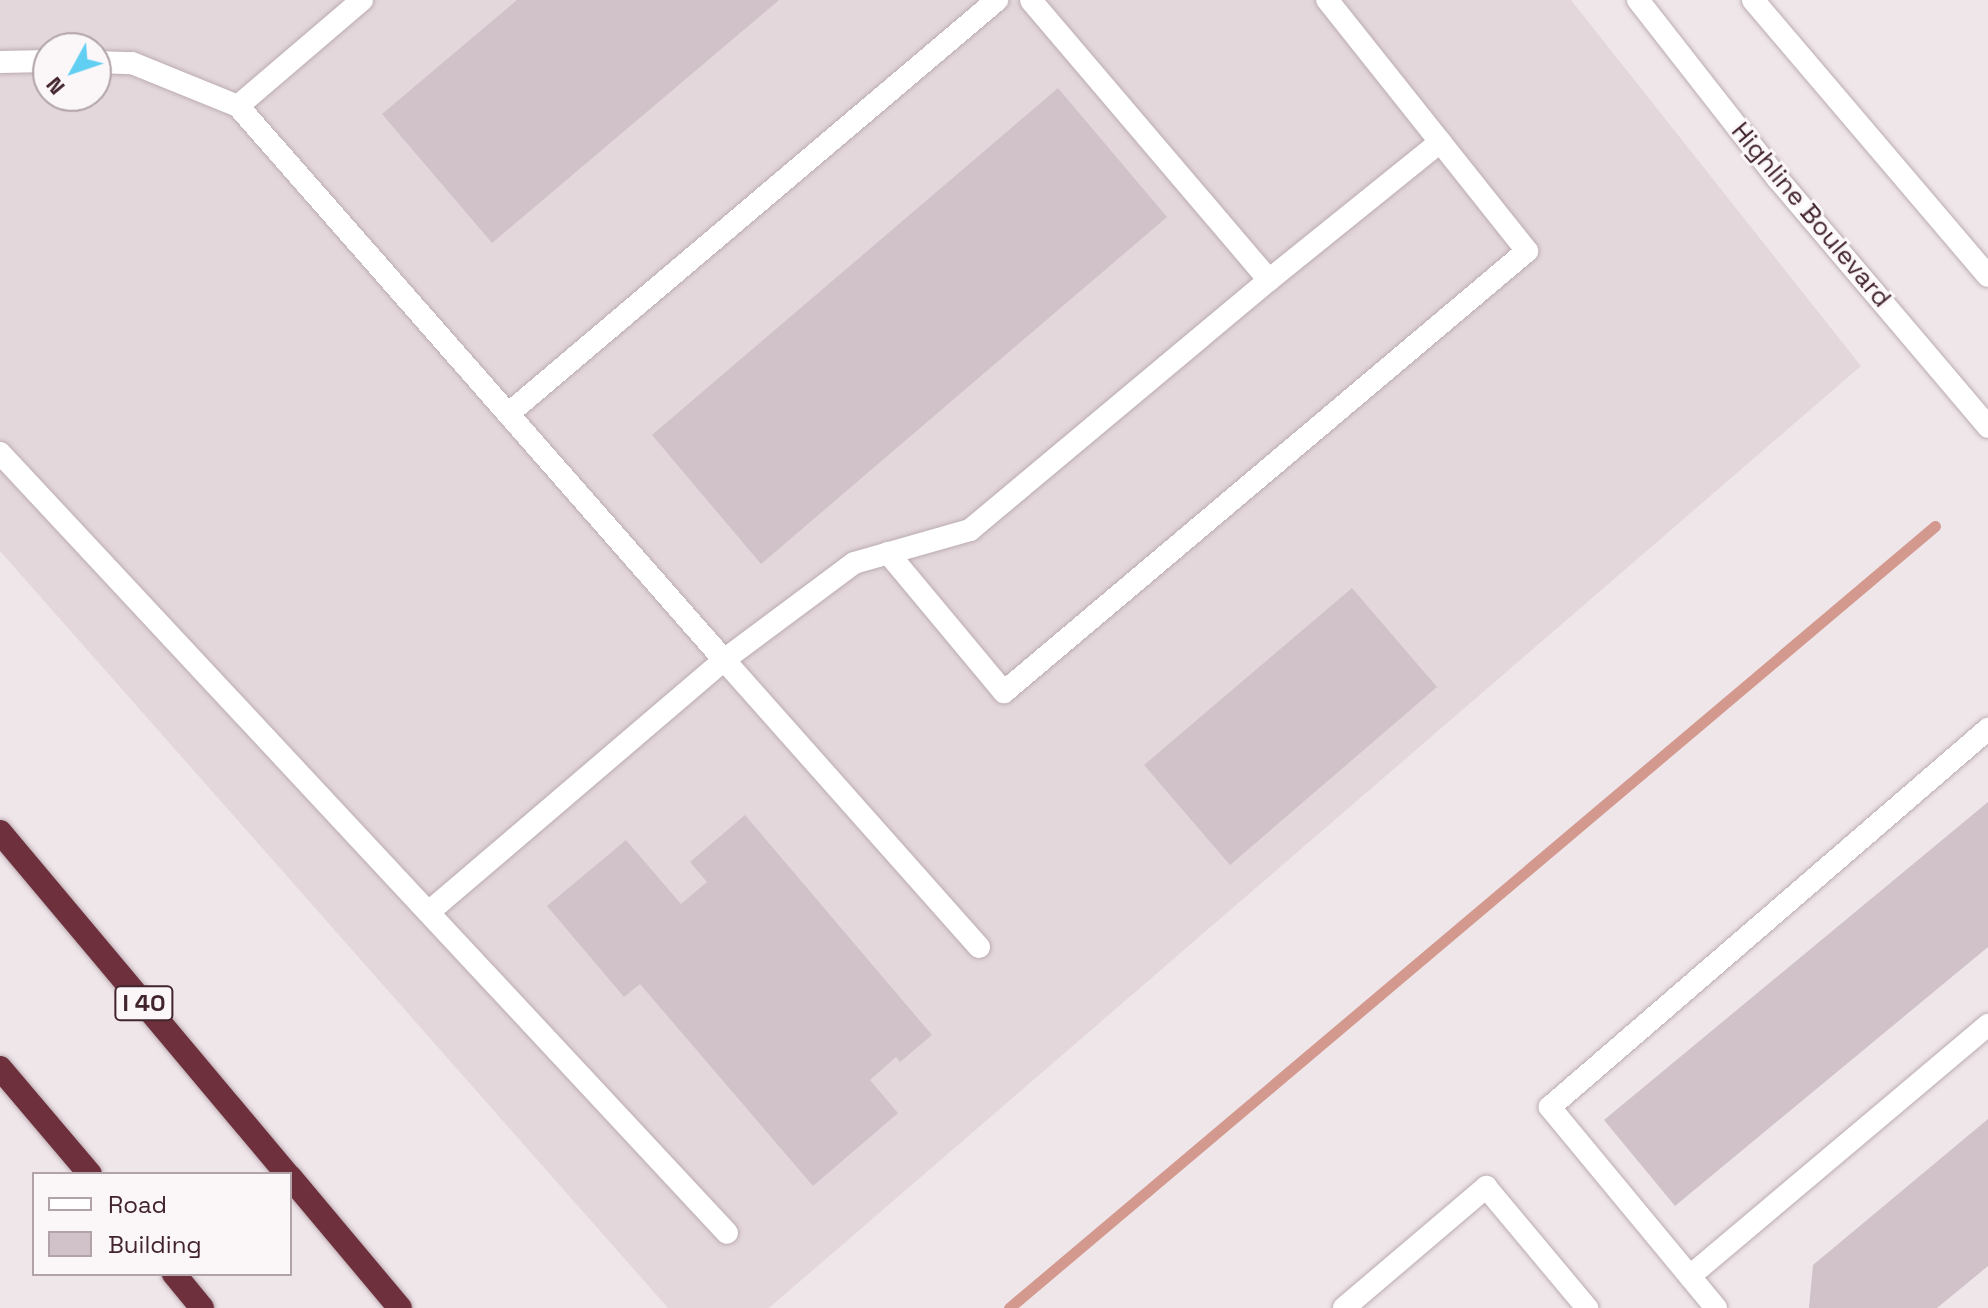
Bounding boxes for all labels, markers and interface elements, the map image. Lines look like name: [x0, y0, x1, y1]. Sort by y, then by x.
north arrow: [32, 32, 112, 112]
text: N: [40, 71, 71, 101]
street label: Highline Boulevard: [1725, 116, 1897, 314]
road number: I 40: [114, 983, 174, 1023]
legend: [32, 1172, 292, 1276]
text: Road: [108, 1189, 167, 1220]
text: Building: [108, 1229, 202, 1260]

